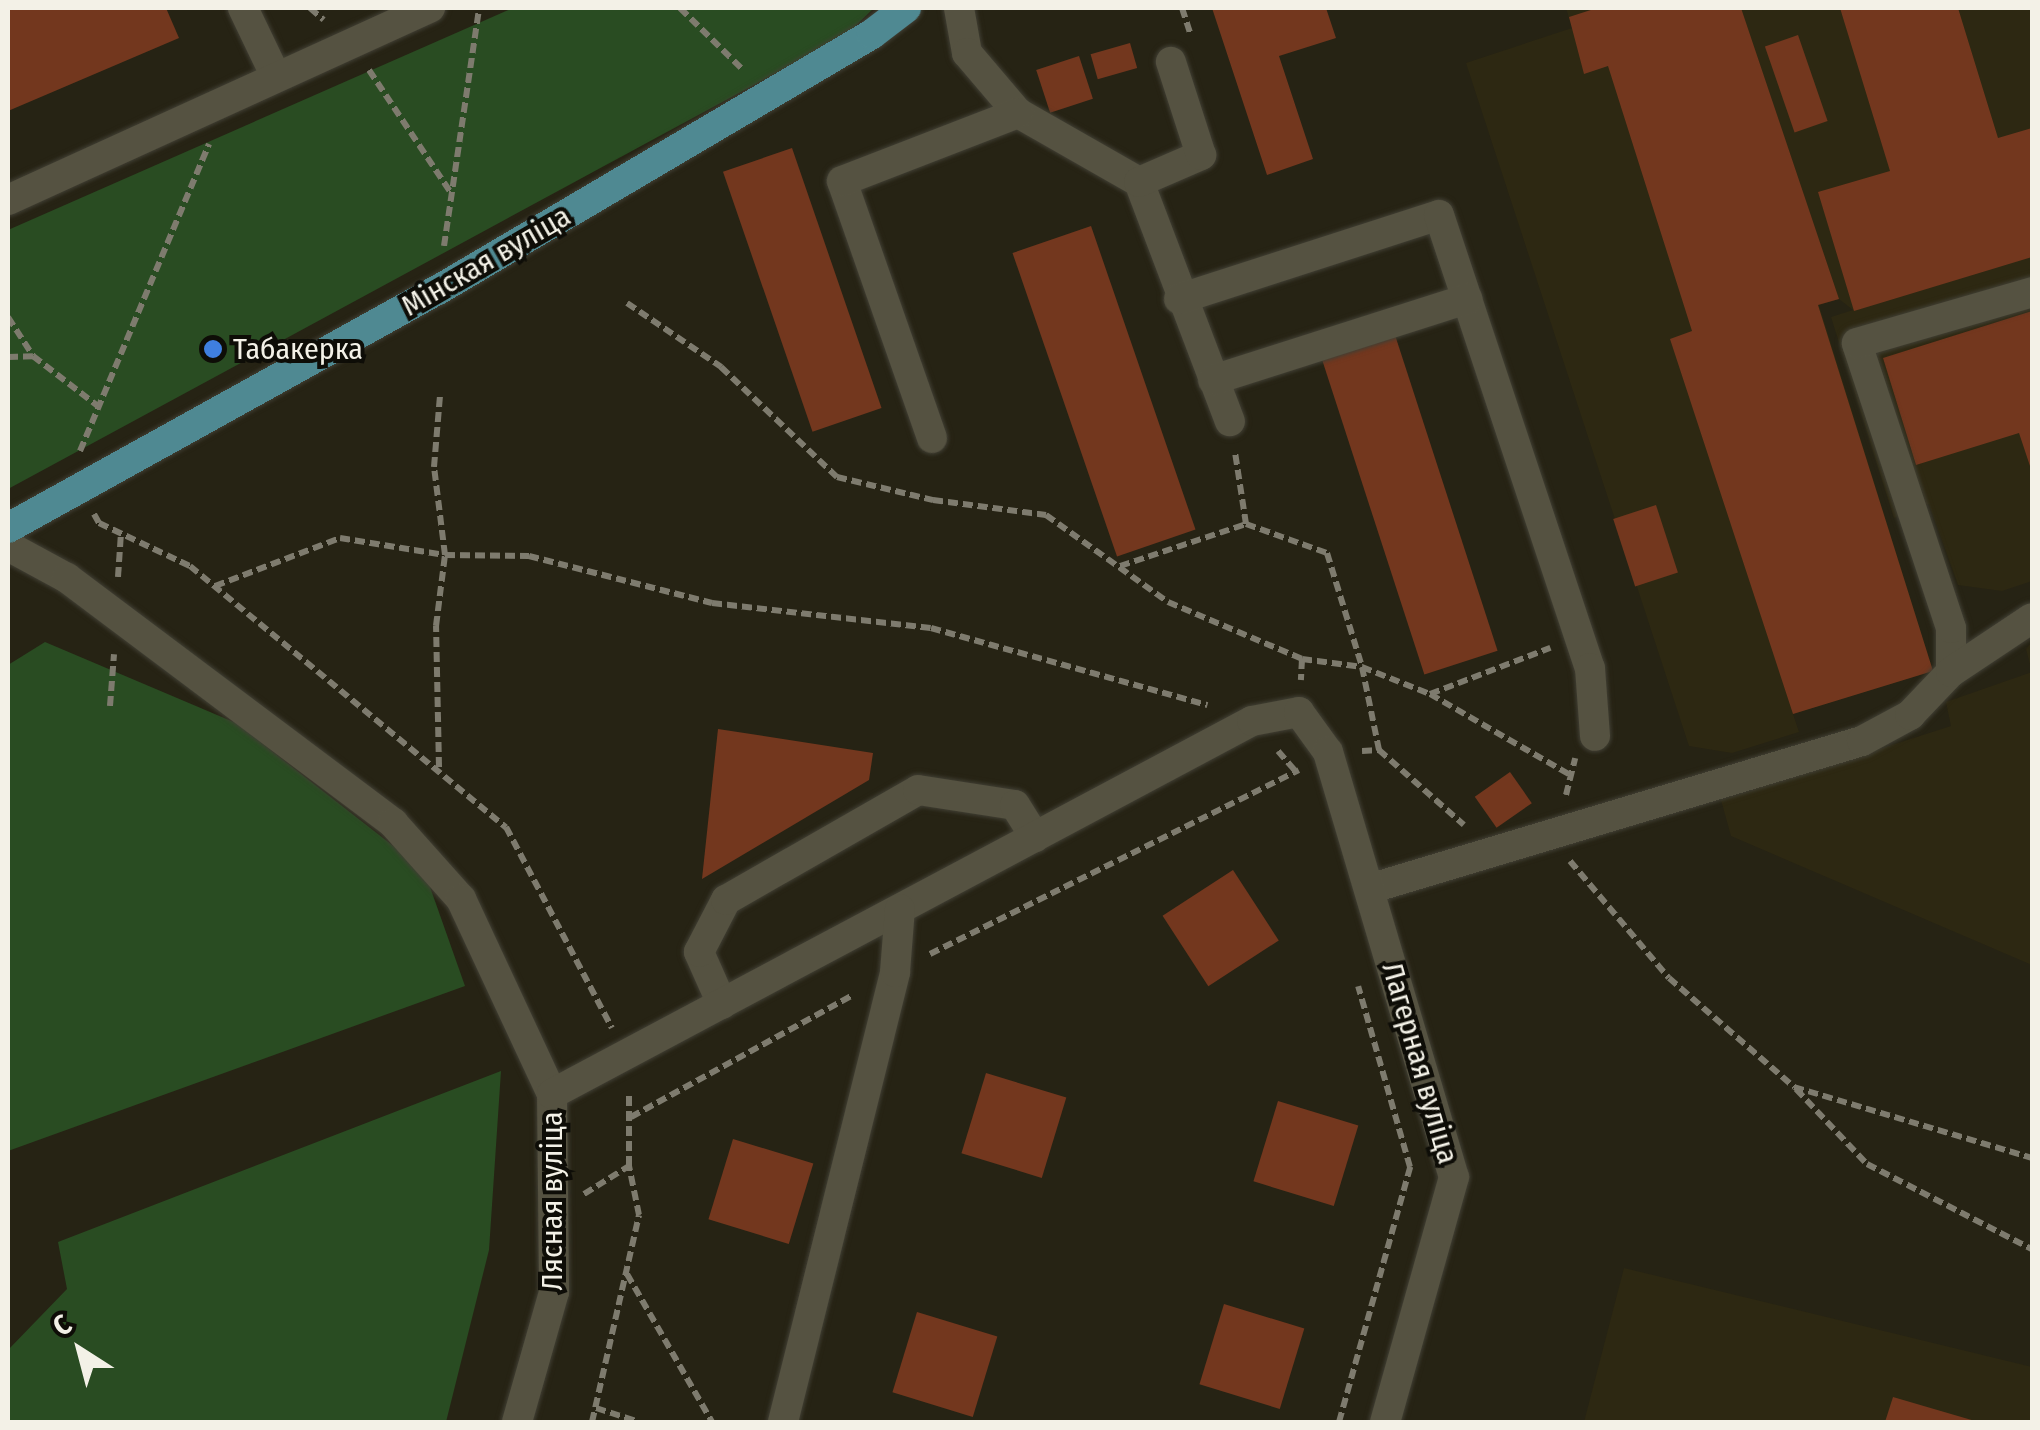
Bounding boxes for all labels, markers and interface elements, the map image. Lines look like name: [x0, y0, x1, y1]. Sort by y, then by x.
street label: Мінская вуліца: [395, 198, 577, 324]
place label: Табакерка: [233, 331, 363, 367]
marker: Табакерка: [202, 338, 224, 360]
street label: Лагерная вуліца: [1374, 958, 1466, 1168]
street label: Лясная вуліца: [534, 1111, 570, 1291]
north arrow: [30, 1300, 130, 1400]
text: С: [46, 1308, 78, 1343]

